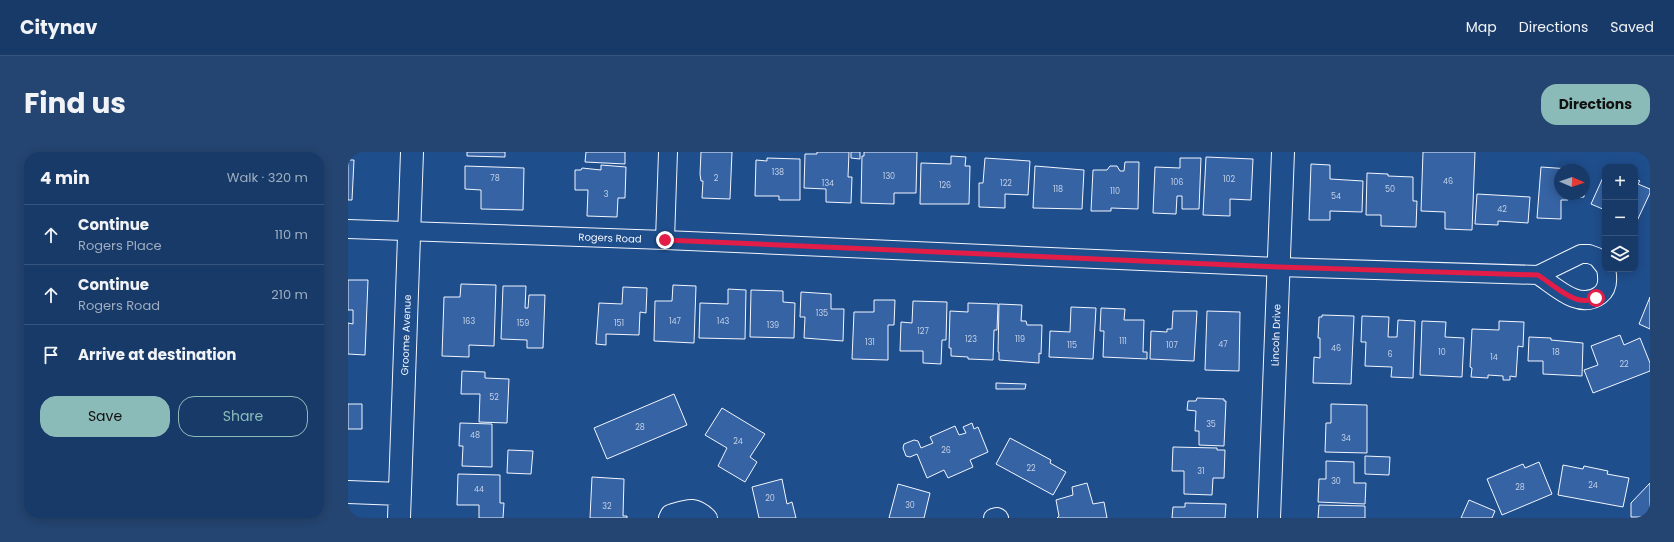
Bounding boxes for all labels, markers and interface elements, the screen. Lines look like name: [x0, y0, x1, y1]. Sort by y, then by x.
text: Citynav: [20, 14, 97, 41]
text: Map: [1466, 17, 1497, 37]
text: Directions: [1519, 17, 1588, 37]
text: Saved: [1610, 17, 1654, 37]
text: Find us: [24, 84, 126, 123]
button: Directions: [1541, 84, 1650, 125]
north arrow: [1554, 164, 1590, 200]
map controls: [1602, 164, 1638, 272]
button: +: [1602, 164, 1638, 200]
text: 4 min: [40, 166, 90, 190]
house number: 138: [772, 167, 784, 178]
text: Walk · 320 m: [227, 168, 308, 187]
house number: 130: [883, 171, 895, 182]
house number: 78: [490, 173, 500, 184]
house number: 2: [714, 173, 719, 184]
house number: 102: [1223, 174, 1235, 185]
house number: 46: [1443, 176, 1453, 187]
house number: 106: [1171, 177, 1183, 188]
house number: 134: [822, 178, 834, 189]
house number: 122: [1000, 178, 1012, 189]
house number: 126: [939, 180, 951, 191]
house number: 118: [1053, 184, 1063, 195]
house number: 50: [1385, 184, 1395, 195]
house number: 110: [1110, 186, 1120, 197]
house number: 3: [604, 189, 609, 200]
house number: 54: [1331, 191, 1341, 202]
button: −: [1602, 200, 1638, 236]
house number: 42: [1497, 204, 1507, 215]
text: Continue: [78, 214, 149, 235]
icon: ahead: [40, 224, 62, 246]
text: 110 m: [275, 225, 308, 244]
street label: Rogers Road: [578, 229, 642, 247]
route end: [656, 231, 674, 249]
text: Rogers Place: [78, 236, 162, 255]
button: layers: [1602, 236, 1638, 272]
text: Continue: [78, 274, 149, 295]
icon: ahead: [40, 284, 62, 306]
text: 210 m: [271, 285, 308, 304]
route start: [1587, 289, 1605, 307]
street label: Groome Avenue: [397, 294, 415, 376]
text: Rogers Road: [78, 296, 160, 315]
street label: Lincoln Drive: [1267, 304, 1285, 366]
house number: 135: [816, 308, 828, 319]
house number: 163: [463, 316, 475, 327]
house number: 147: [669, 316, 682, 327]
house number: 143: [717, 316, 729, 327]
house number: 159: [517, 318, 529, 329]
house number: 151: [614, 318, 624, 329]
house number: 139: [767, 320, 779, 331]
house number: 127: [917, 326, 929, 337]
house number: 123: [965, 334, 977, 345]
house number: 119: [1015, 334, 1025, 345]
house number: 111: [1119, 336, 1127, 347]
house number: 131: [865, 337, 875, 348]
house number: 47: [1218, 339, 1228, 350]
house number: 115: [1067, 340, 1077, 351]
house number: 107: [1166, 340, 1179, 351]
house number: 46: [1331, 343, 1341, 354]
icon: arrive: [40, 344, 62, 366]
text: Arrive at destination: [78, 344, 236, 365]
house number: 10: [1438, 347, 1446, 358]
house number: 18: [1552, 347, 1560, 358]
house number: 6: [1387, 349, 1393, 360]
house number: 14: [1490, 352, 1498, 363]
house number: 22: [1619, 359, 1629, 370]
house number: 52: [489, 392, 499, 403]
button: Save: [40, 396, 170, 437]
button: Share: [178, 396, 308, 437]
house number: 35: [1206, 419, 1216, 430]
house number: 28: [635, 422, 645, 433]
house number: 48: [470, 430, 480, 441]
house number: 34: [1341, 433, 1351, 444]
house number: 24: [733, 436, 743, 447]
house number: 26: [941, 445, 951, 456]
house number: 22: [1026, 463, 1036, 474]
house number: 31: [1197, 466, 1205, 477]
house number: 30: [1331, 476, 1341, 487]
house number: 24: [1588, 480, 1598, 491]
house number: 28: [1515, 482, 1525, 493]
house number: 44: [474, 484, 484, 495]
house number: 20: [765, 493, 775, 504]
house number: 30: [905, 500, 915, 511]
house number: 32: [602, 501, 612, 512]

